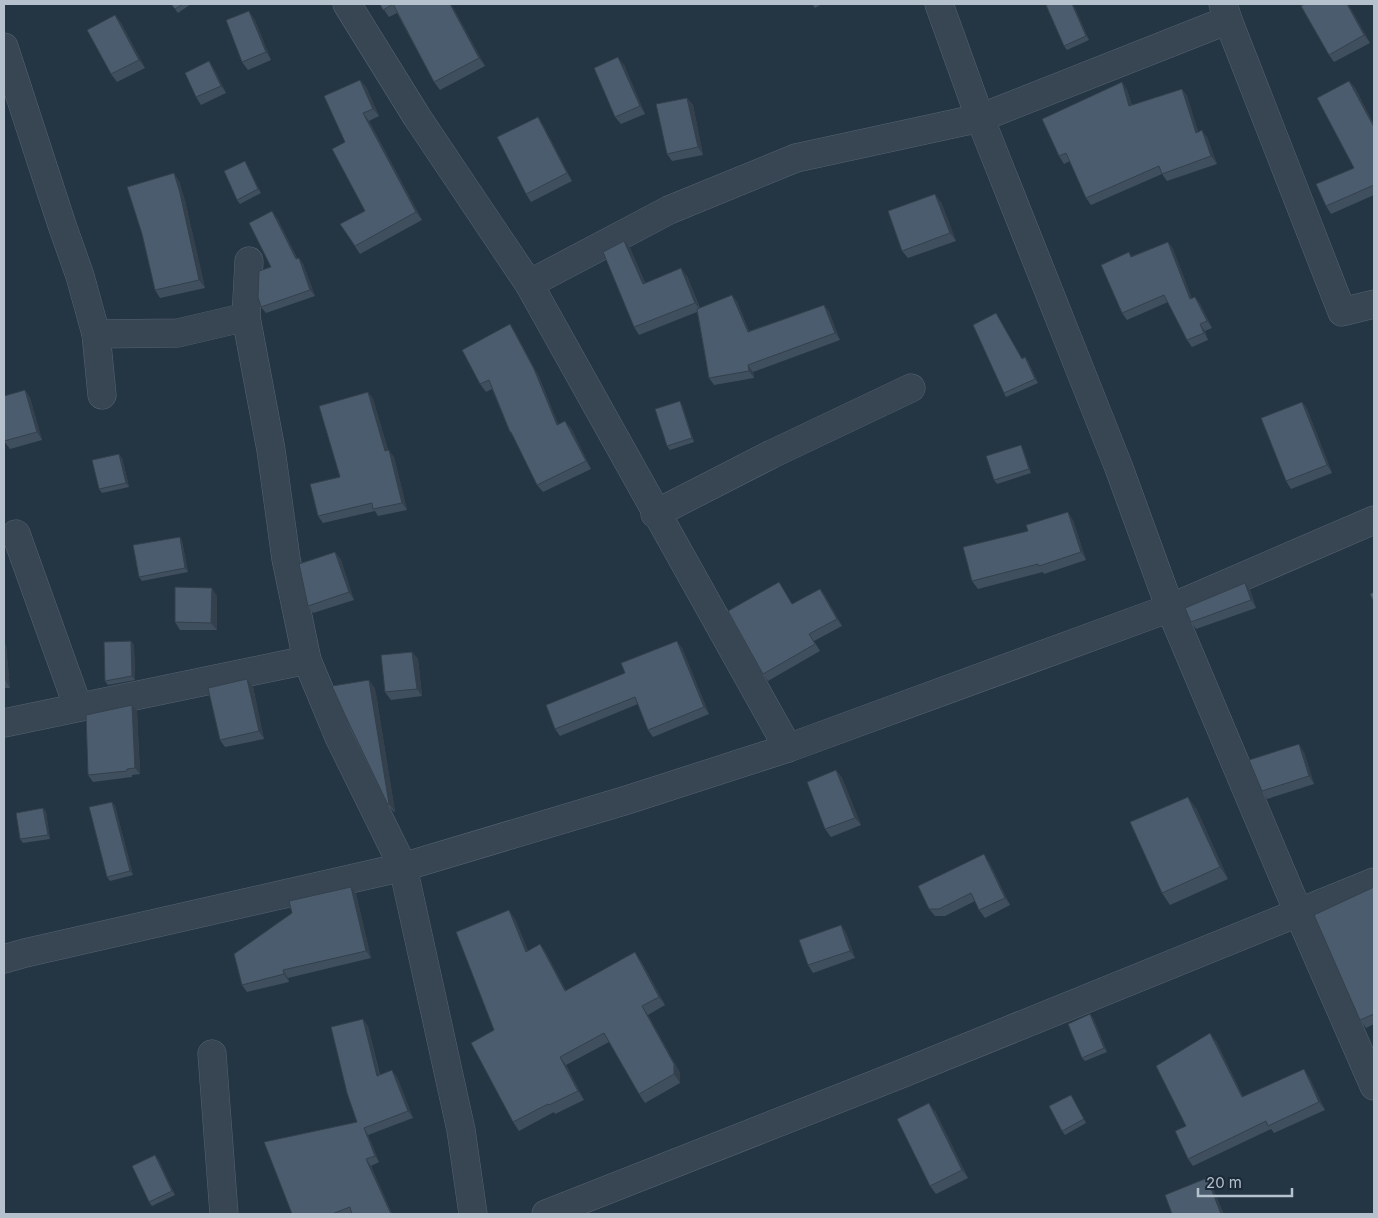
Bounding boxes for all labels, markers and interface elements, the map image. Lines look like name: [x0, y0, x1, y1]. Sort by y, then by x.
scale bar: [1198, 1166, 1292, 1198]
text: 20 m: [1206, 1173, 1242, 1192]

